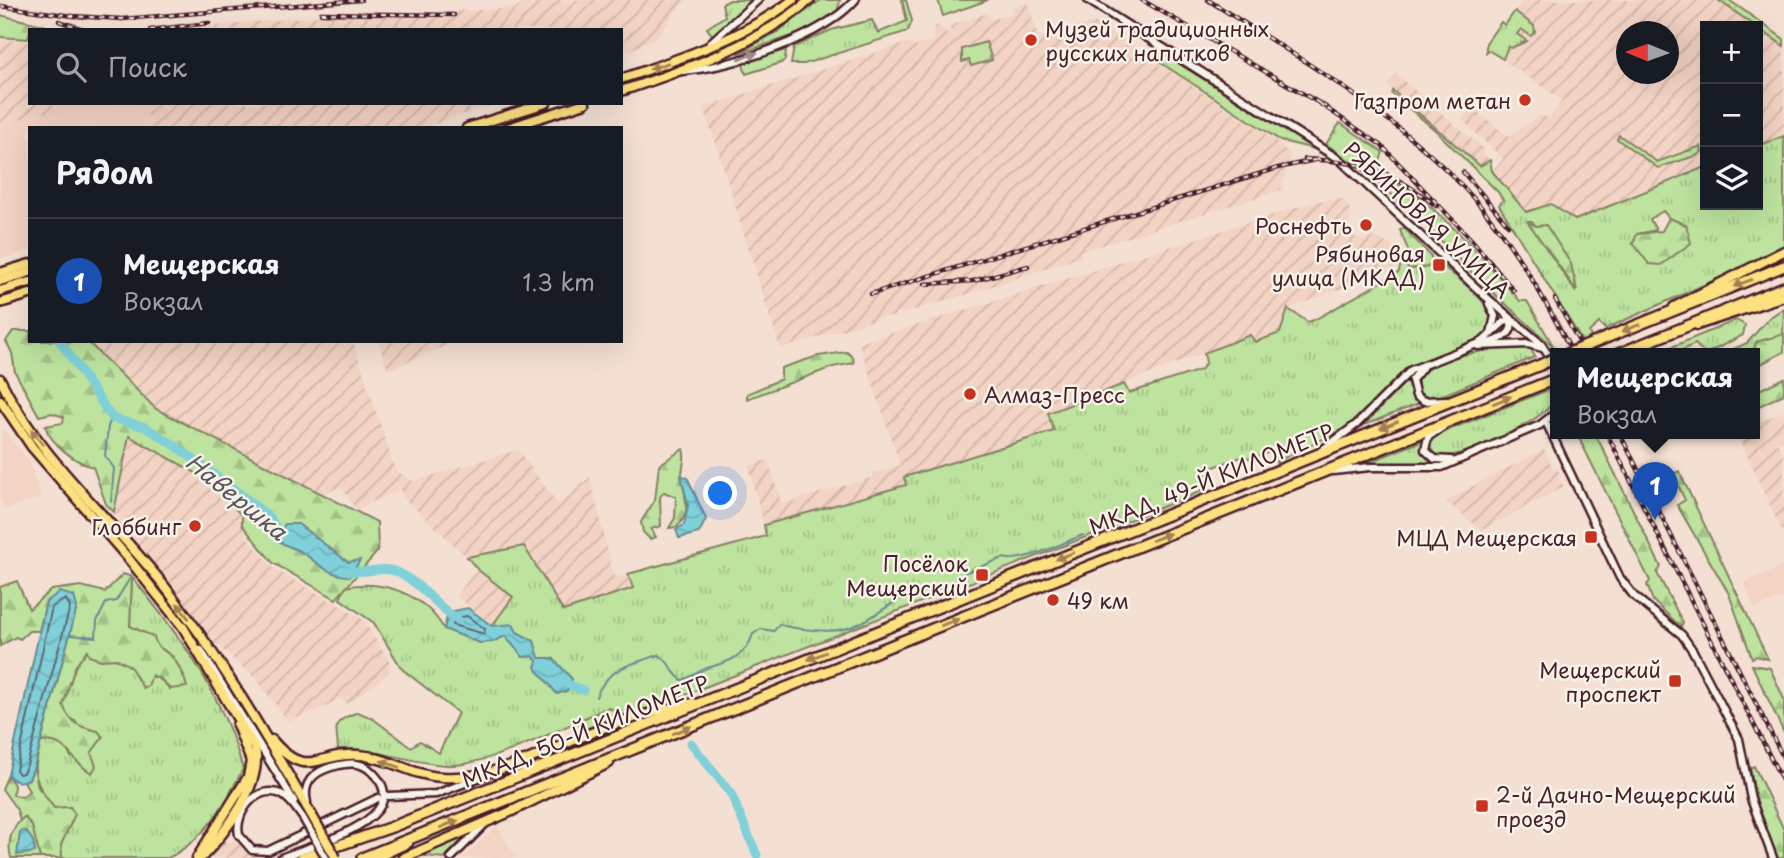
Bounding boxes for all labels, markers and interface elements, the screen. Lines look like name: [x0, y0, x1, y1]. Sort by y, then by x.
place label: Музей традиционных русских напитков: [1045, 12, 1269, 68]
north arrow: [1616, 21, 1679, 84]
map controls: [1700, 21, 1763, 210]
button: +: [1700, 21, 1763, 84]
search box: [28, 28, 623, 105]
marker: Музей традиционных русских напитков: [1023, 32, 1039, 48]
text: Поиск: [108, 47, 187, 86]
icon: search: [52, 48, 90, 86]
one-way arrow: [737, 50, 758, 61]
one-way arrow: [648, 61, 669, 72]
place label: Газпром метан: [1354, 84, 1511, 116]
button: −: [1700, 84, 1763, 147]
marker: Газпром метан: [1517, 92, 1533, 108]
street label: РЯБИНОВАЯ УЛИЦА: [1337, 133, 1519, 305]
button: layers: [1700, 147, 1763, 210]
text: Рядом: [56, 149, 154, 194]
place label: Роснефть: [1255, 209, 1352, 241]
marker: Роснефть: [1358, 217, 1374, 233]
place label: Рябиновая улица (МКАД): [1272, 237, 1425, 293]
text: Мещерская: [123, 244, 280, 283]
marker: Рябиновая улица (МКАД): [1431, 257, 1447, 273]
text: 1: [74, 264, 85, 299]
text: 1.3 km: [523, 264, 595, 299]
one-way arrow: [1733, 277, 1754, 288]
text: Вокзал: [123, 283, 203, 318]
one-way arrow: [1621, 322, 1642, 333]
popup: [1550, 348, 1760, 439]
text: Мещерская: [1577, 357, 1733, 396]
place label: Алмаз-Пресс: [984, 378, 1125, 410]
marker: Алмаз-Пресс: [962, 386, 978, 402]
one-way arrow: [1492, 394, 1513, 405]
text: Вокзал: [1577, 396, 1657, 431]
street label: МКАД, 49-Й КИЛОМЕТР: [1084, 414, 1338, 542]
one-way arrow: [1379, 419, 1400, 430]
one-way arrow: [29, 429, 44, 447]
water label: Навершка: [179, 444, 296, 548]
pin: 1: [1632, 462, 1678, 520]
your location: [703, 476, 737, 510]
place label: Глоббинг: [92, 510, 182, 542]
marker: Глоббинг: [187, 518, 203, 534]
place label: МЦД Мещерская: [1396, 521, 1577, 553]
marker: МЦД Мещерская: [1583, 529, 1599, 545]
one-way arrow: [1151, 532, 1172, 543]
place label: Посёлок Мещерский: [846, 547, 969, 603]
one-way arrow: [1054, 550, 1075, 561]
marker: Посёлок Мещерский: [974, 567, 990, 583]
place label: 49 км: [1067, 584, 1129, 616]
marker: 49 км: [1045, 592, 1061, 608]
one-way arrow: [176, 603, 191, 621]
one-way arrow: [940, 617, 961, 628]
one-way arrow: [806, 650, 827, 661]
place label: Мещерский проспект: [1539, 653, 1662, 709]
street label: МКАД, 50-Й КИЛОМЕТР: [456, 666, 714, 794]
marker: Мещерский проспект: [1667, 673, 1683, 689]
one-way arrow: [672, 725, 693, 736]
one-way arrow: [380, 758, 401, 769]
place label: 2-й Дачно-Мещерский проезд: [1496, 778, 1736, 834]
marker: 2-й Дачно-Мещерский проезд: [1474, 798, 1490, 814]
one-way arrow: [438, 819, 459, 830]

